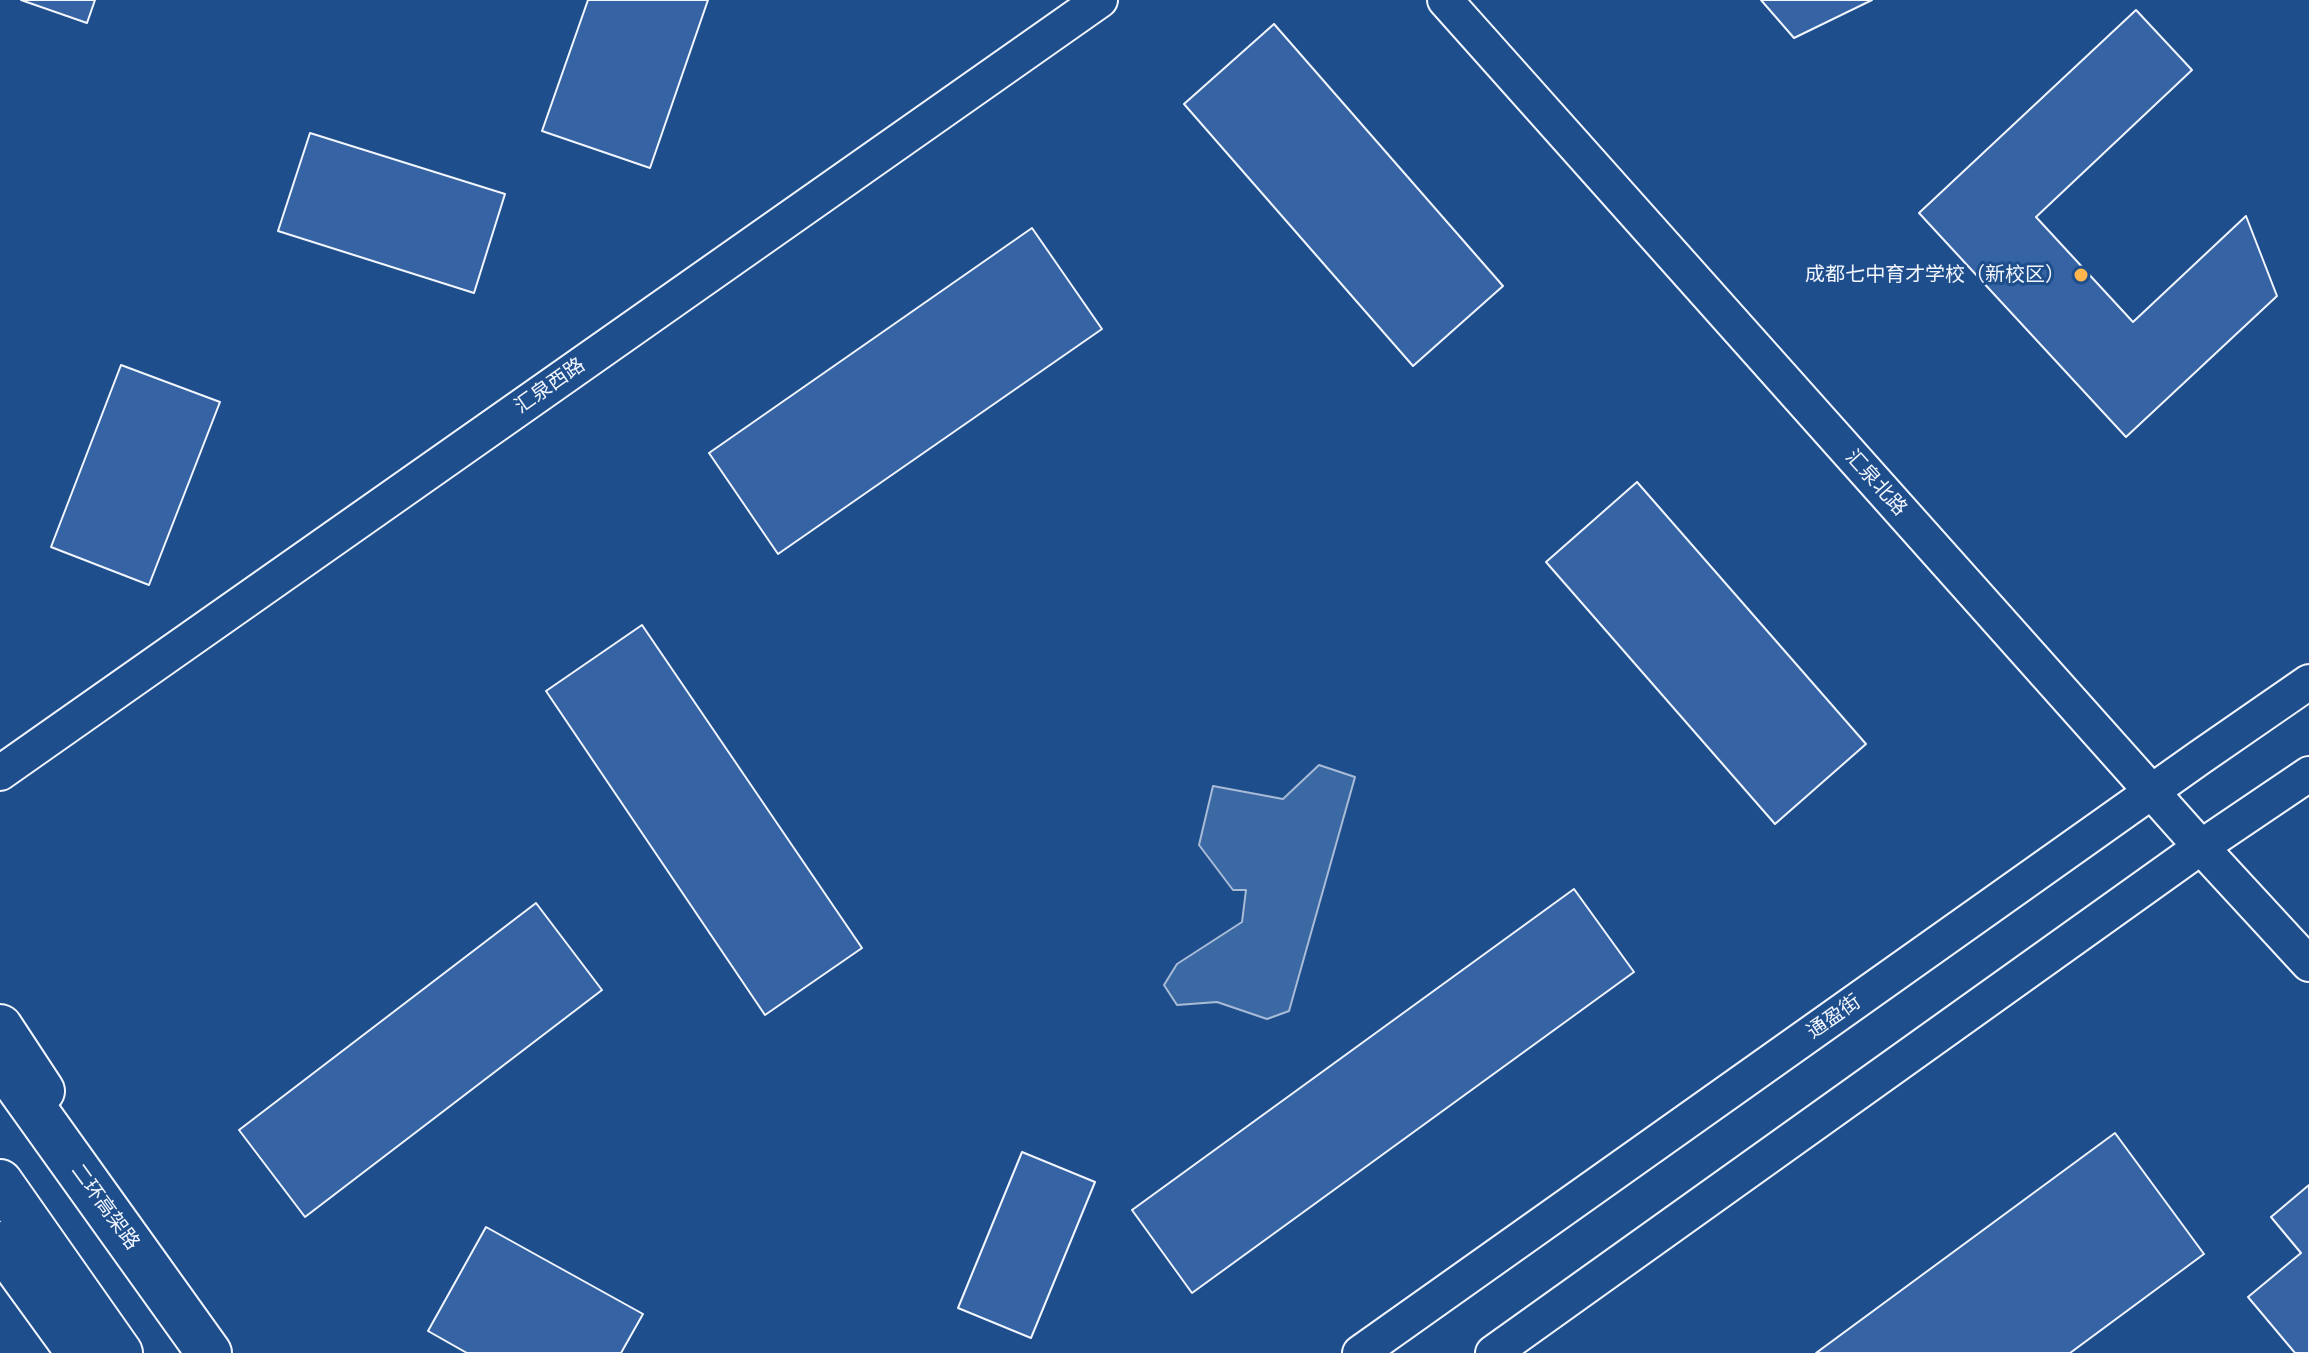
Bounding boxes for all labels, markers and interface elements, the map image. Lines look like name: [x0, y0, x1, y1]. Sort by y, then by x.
place label: 成都七中育才学校（新校区）: [1805, 263, 2065, 287]
marker: 成都七中育才学校（新校区）: [2072, 266, 2090, 284]
street label: 汇泉西路: [510, 353, 590, 419]
street label: 汇泉北路: [1840, 445, 1912, 521]
street label: 通盈街: [1803, 990, 1865, 1044]
street label: 二环高架路: [66, 1159, 144, 1255]

